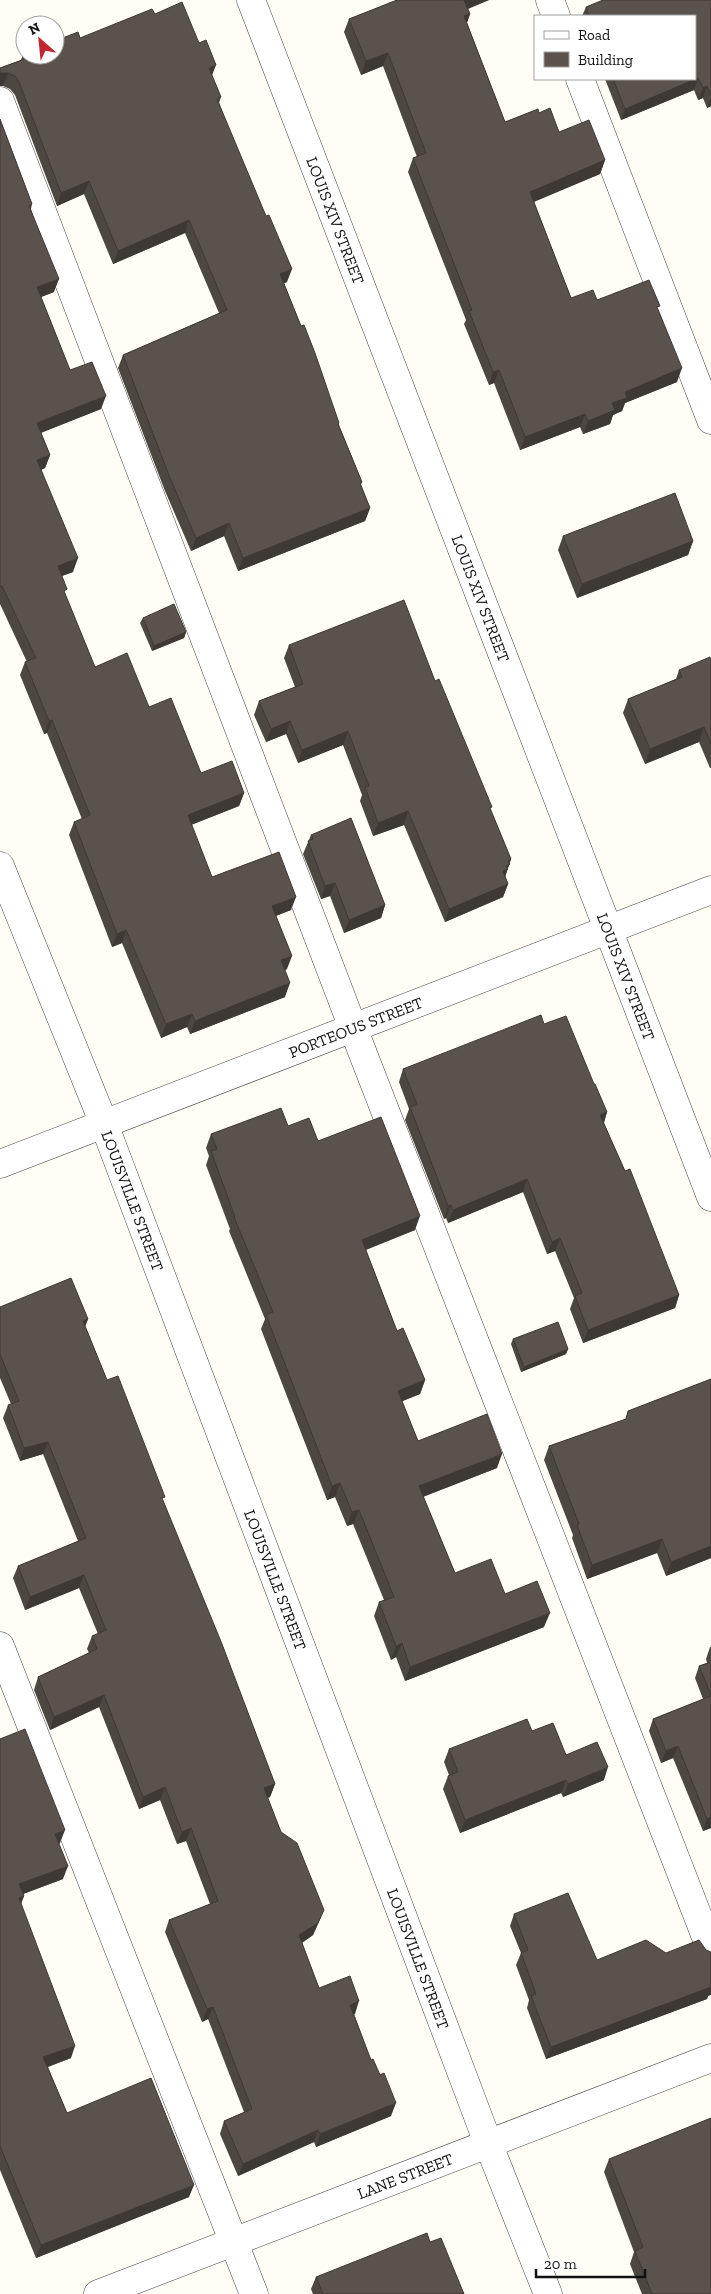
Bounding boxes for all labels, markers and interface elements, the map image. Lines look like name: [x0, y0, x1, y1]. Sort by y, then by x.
north arrow: [15, 15, 65, 65]
legend: [534, 15, 696, 80]
text: N: [26, 19, 43, 39]
text: Road: [578, 26, 611, 44]
text: Building: [578, 51, 633, 69]
street label: LOUIS XIV STREET: [303, 154, 369, 287]
street label: LOUIS XIV STREET: [448, 532, 514, 665]
street label: LOUIS XIV STREET: [593, 910, 659, 1043]
street label: PORTEOUS STREET: [286, 993, 425, 1061]
street label: LOUISVILLE STREET: [98, 1128, 168, 1274]
street label: LOUISVILLE STREET: [241, 1507, 311, 1653]
street label: LOUISVILLE STREET: [383, 1886, 454, 2031]
street label: LANE STREET: [354, 2149, 456, 2203]
scale bar: [536, 2246, 645, 2278]
text: 20 m: [544, 2255, 577, 2273]

